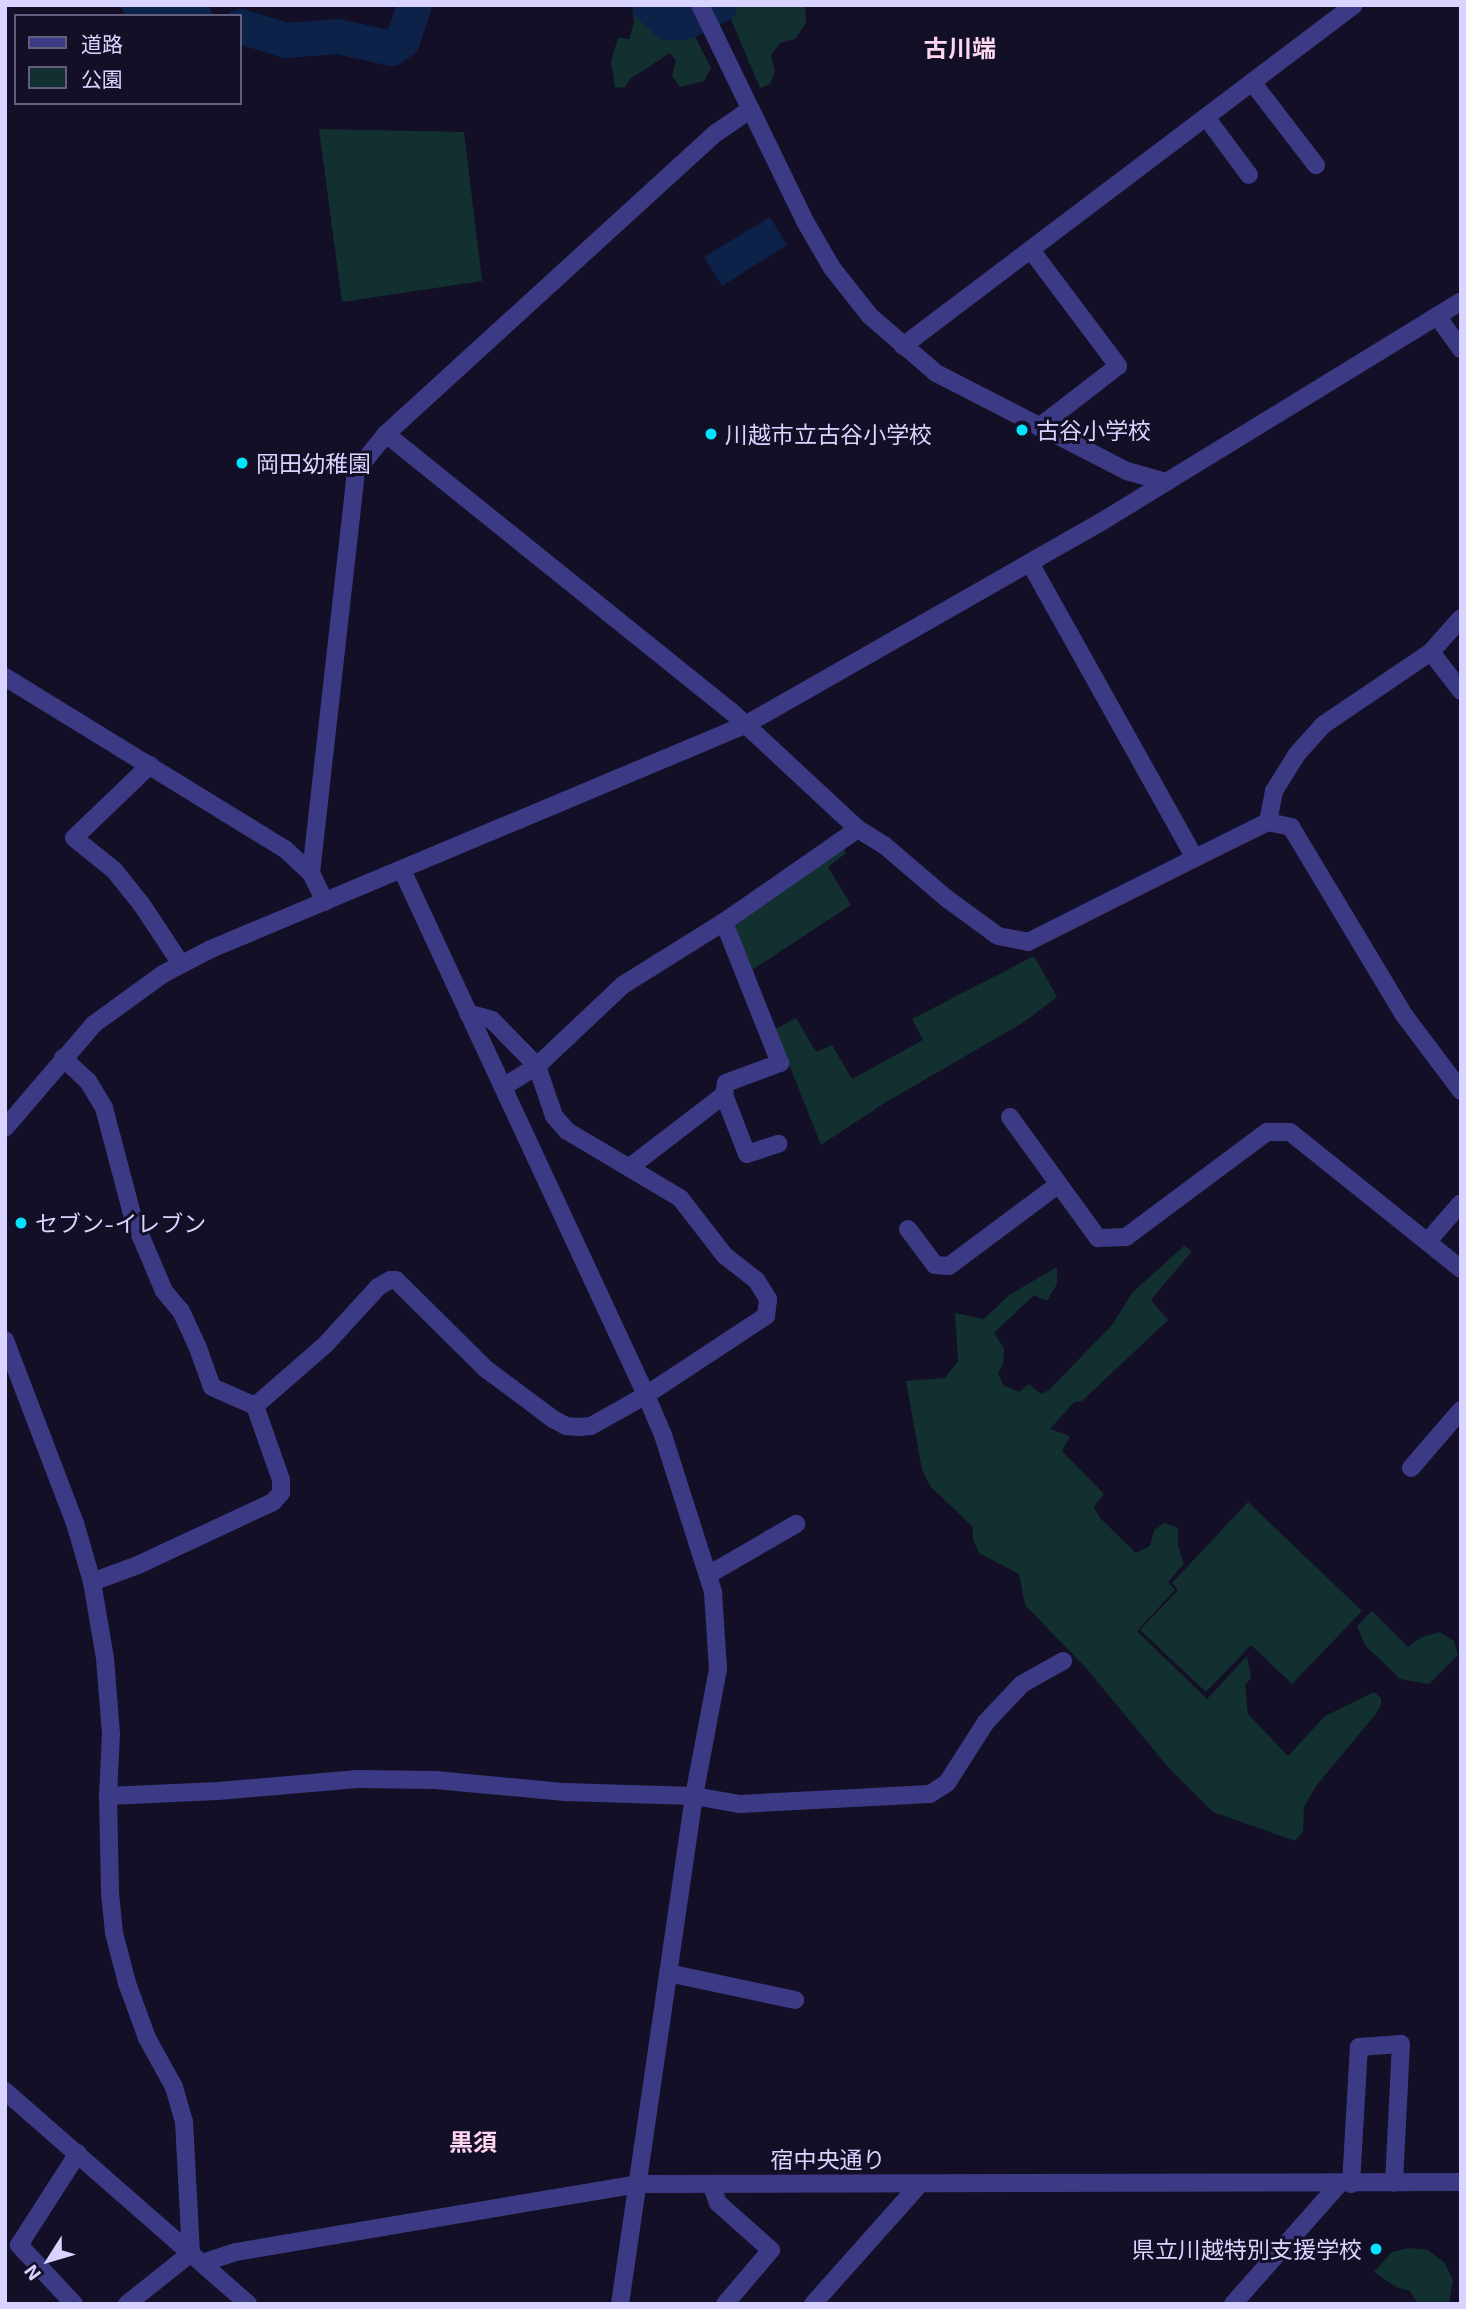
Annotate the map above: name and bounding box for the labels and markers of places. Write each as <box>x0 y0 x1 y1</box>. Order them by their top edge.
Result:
place label: 古谷小学校 <box>1036 416 1151 444</box>
place label: 川越市立古谷小学校 <box>725 420 932 448</box>
marker: 古谷小学校 <box>1014 422 1030 438</box>
marker: 川越市立古谷小学校 <box>703 426 719 442</box>
place label: 岡田幼稚園 <box>256 449 371 477</box>
marker: 岡田幼稚園 <box>234 455 250 471</box>
place label: セブン-イレブン <box>35 1209 206 1237</box>
marker: セブン-イレブン <box>13 1215 29 1231</box>
place label: 県立川越特別支援学校 <box>1132 2235 1362 2263</box>
marker: 県立川越特別支援学校 <box>1368 2241 1384 2257</box>

